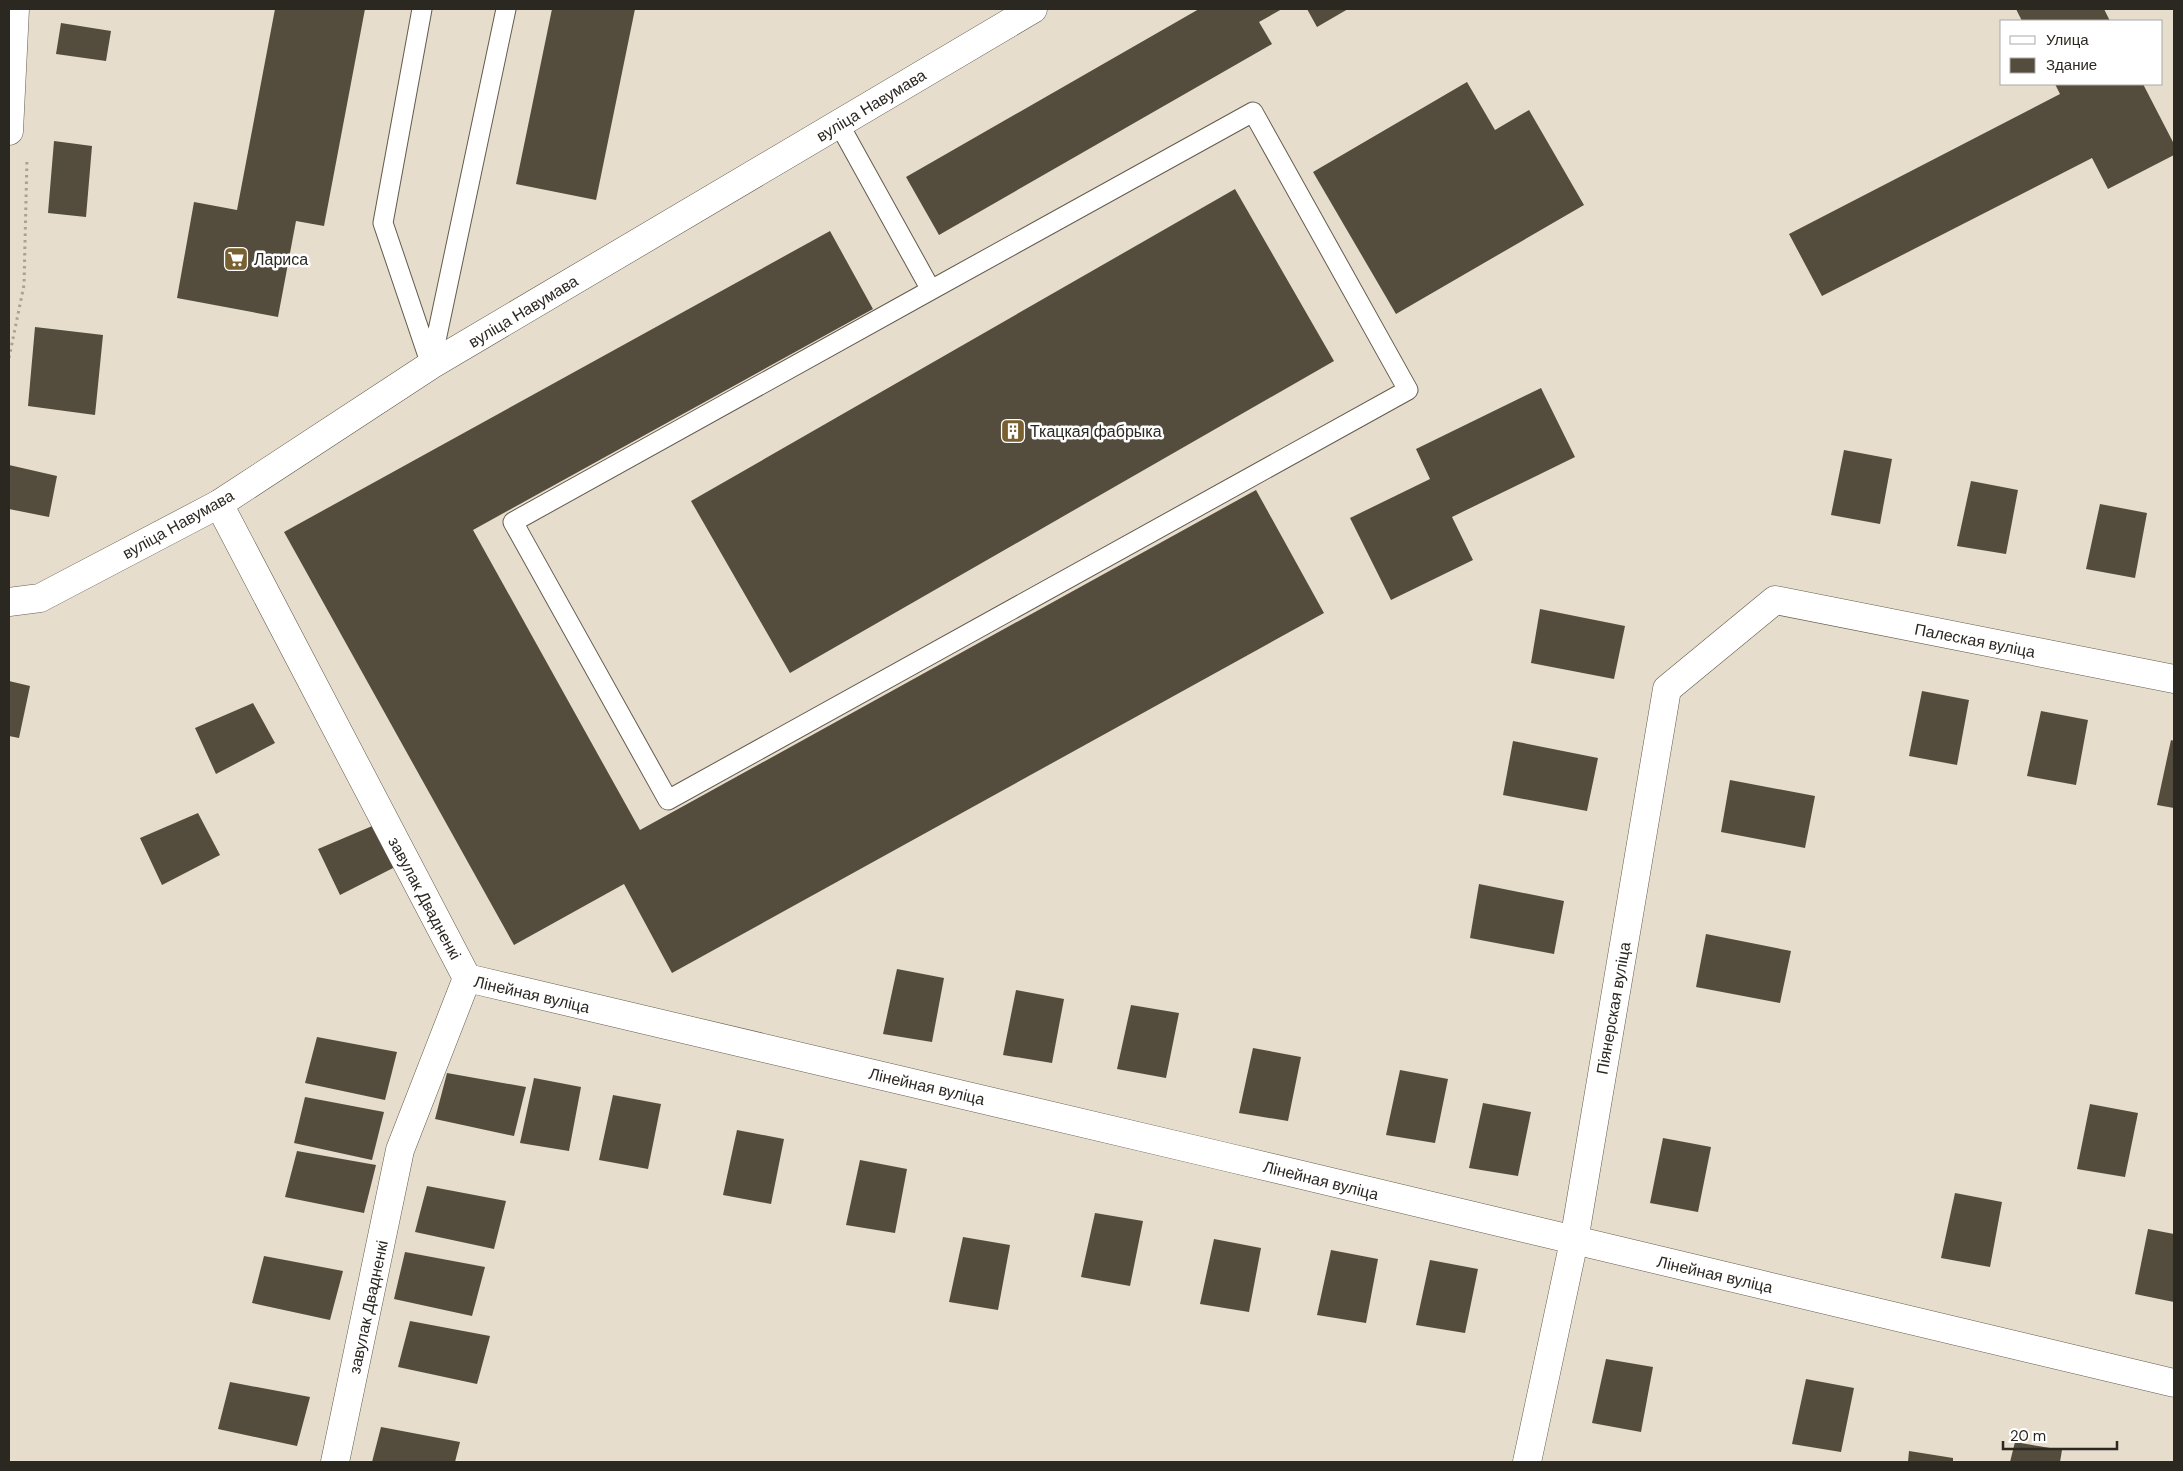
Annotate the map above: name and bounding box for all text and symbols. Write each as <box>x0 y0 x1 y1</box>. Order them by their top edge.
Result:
legend <box>2000 20 2163 85</box>
text: Улица <box>2046 30 2089 50</box>
text: Здание <box>2046 55 2097 75</box>
street label: вуліца Навумава <box>812 64 930 147</box>
supermarket icon: Лариса <box>223 246 249 272</box>
place label: Лариса <box>254 249 308 270</box>
street label: вуліца Навумава <box>464 270 582 353</box>
building icon: Ткацкая фабрыка <box>1000 418 1026 444</box>
place label: Ткацкая фабрыка <box>1030 421 1162 442</box>
street label: вуліца Навумава <box>119 485 238 564</box>
street label: Палеская вуліца <box>1913 618 2037 663</box>
street label: завулак Двадненкі <box>383 833 466 963</box>
street label: Піянерская вуліца <box>1591 940 1636 1076</box>
street label: Лінейная вуліца <box>472 971 592 1018</box>
street label: Лінейная вуліца <box>867 1063 987 1110</box>
street label: Лінейная вуліца <box>1261 1156 1381 1205</box>
street label: завулак Двадненкі <box>344 1238 393 1376</box>
street label: Лінейная вуліца <box>1655 1251 1775 1298</box>
scale bar <box>2003 1418 2117 1450</box>
text: 20 m <box>2010 1426 2046 1446</box>

